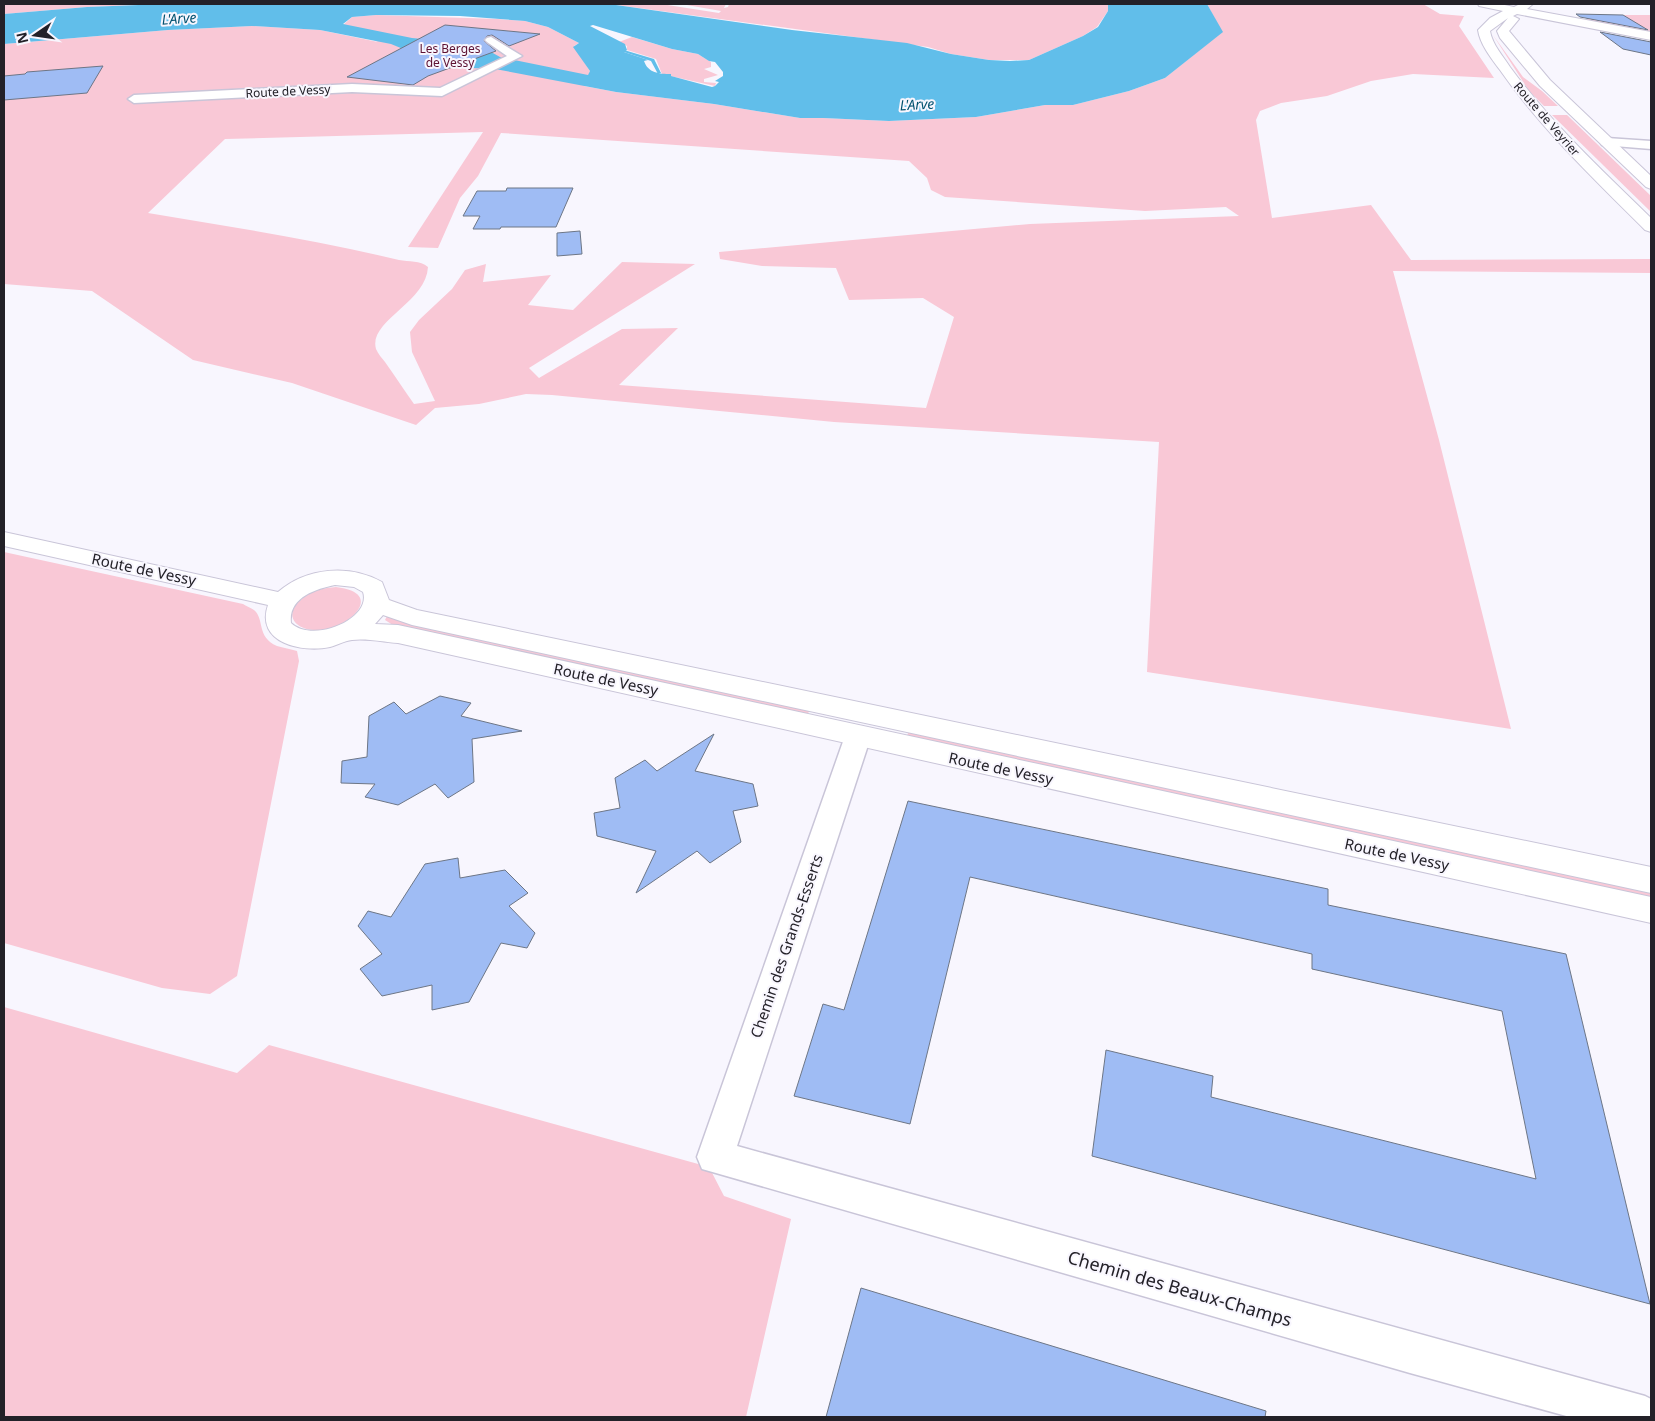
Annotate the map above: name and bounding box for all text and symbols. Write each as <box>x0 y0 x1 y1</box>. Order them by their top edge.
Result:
water label: L'Arve <box>161 7 197 29</box>
north arrow <box>10 10 60 60</box>
text: N <box>11 30 32 46</box>
park label: Les Berges de Vessy <box>419 40 481 71</box>
street label: Route de Veyrier <box>1510 78 1584 160</box>
street label: Route de Vessy <box>245 80 332 102</box>
water label: L'Arve <box>899 94 935 114</box>
street label: Route de Vessy <box>90 548 198 590</box>
street label: Route de Vessy <box>552 658 660 700</box>
street label: Route de Vessy <box>947 747 1055 789</box>
street label: Route de Vessy <box>1343 833 1451 875</box>
street label: Chemin des Grands-Esserts <box>745 852 827 1040</box>
street label: Chemin des Beaux-Champs <box>1065 1244 1295 1332</box>

